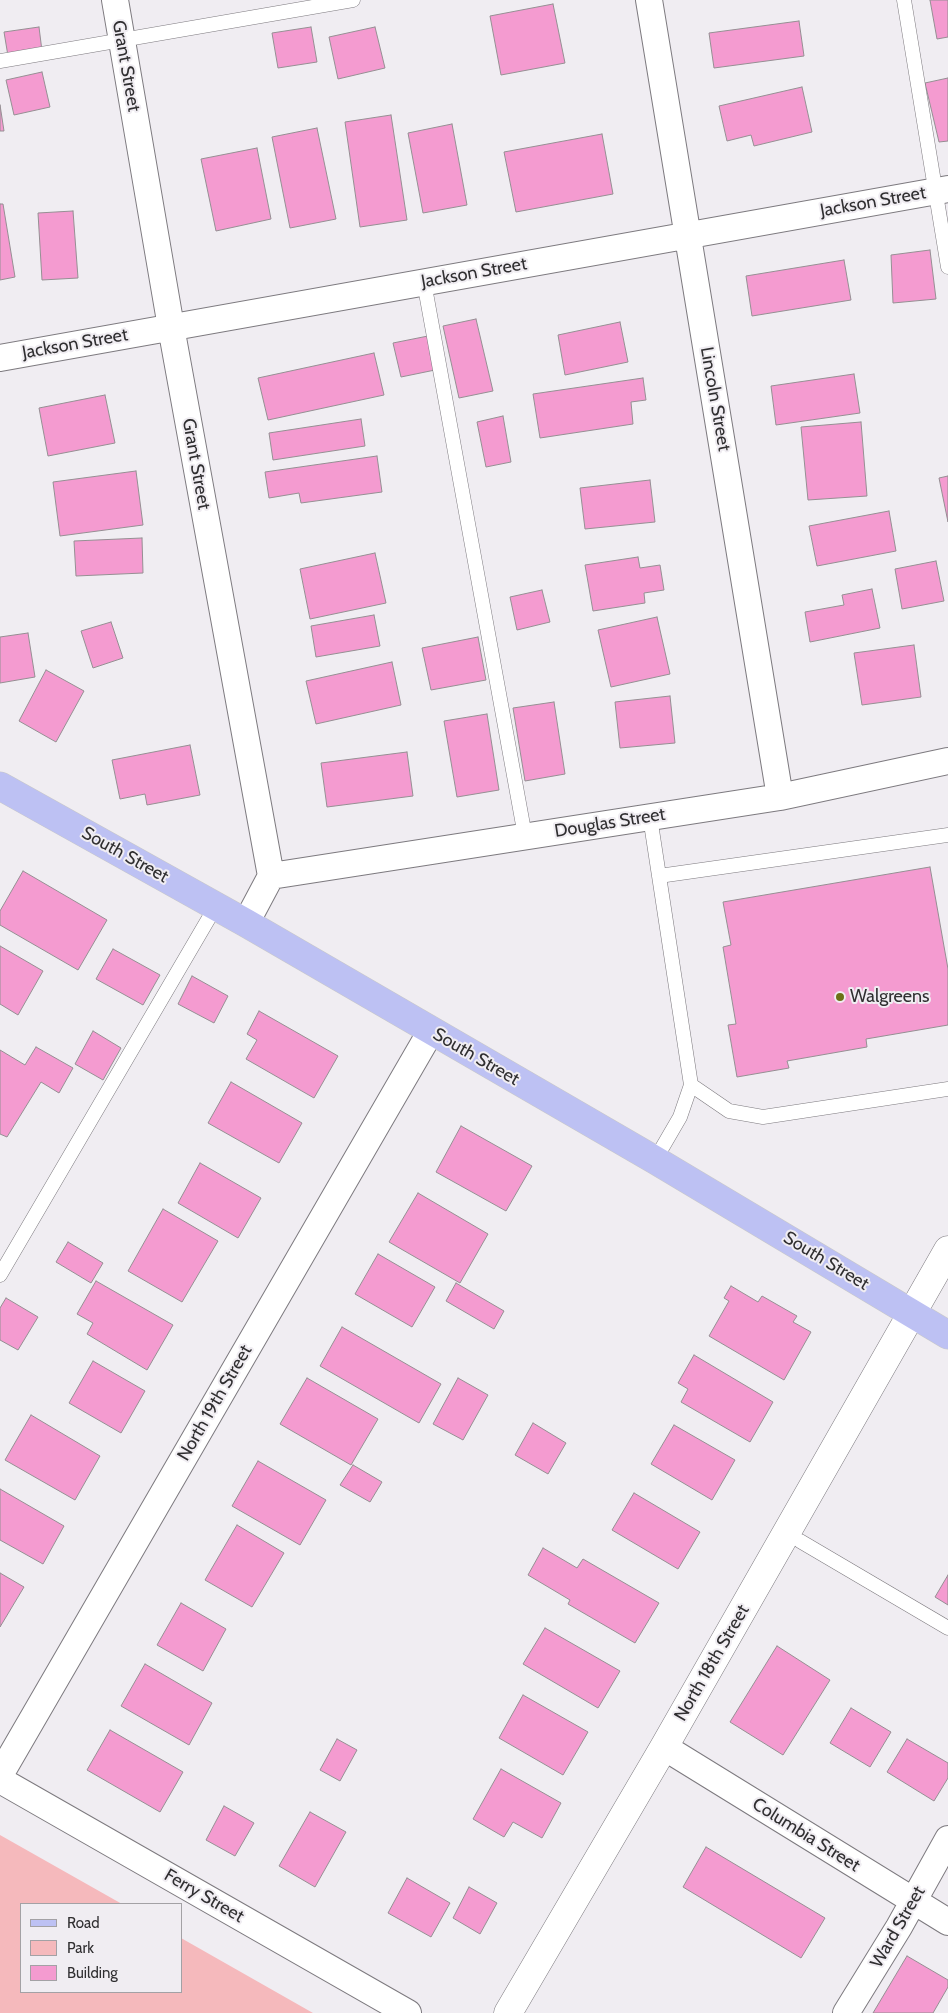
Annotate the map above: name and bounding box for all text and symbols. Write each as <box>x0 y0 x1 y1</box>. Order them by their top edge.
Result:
street label: Grant Street <box>107 19 145 113</box>
street label: Jackson Street <box>818 182 928 222</box>
street label: Jackson Street <box>419 253 529 293</box>
street label: Jackson Street <box>20 324 130 364</box>
street label: Lincoln Street <box>695 345 735 453</box>
street label: Grant Street <box>177 417 215 511</box>
street label: Douglas Street <box>553 804 667 842</box>
street label: South Street <box>78 822 172 888</box>
place label: Walgreens <box>850 986 930 1008</box>
marker: Walgreens <box>834 991 846 1003</box>
street label: South Street <box>429 1024 523 1090</box>
street label: South Street <box>779 1227 873 1295</box>
street label: North 19th Street <box>173 1341 257 1465</box>
street label: North 18th Street <box>670 1601 754 1725</box>
street label: Columbia Street <box>748 1793 864 1877</box>
street label: Ferry Street <box>160 1864 248 1928</box>
street label: Ward Street <box>866 1882 930 1972</box>
legend <box>20 1903 182 1993</box>
text: Road <box>67 1914 100 1932</box>
text: Park <box>67 1939 94 1957</box>
text: Building <box>67 1964 118 1982</box>

